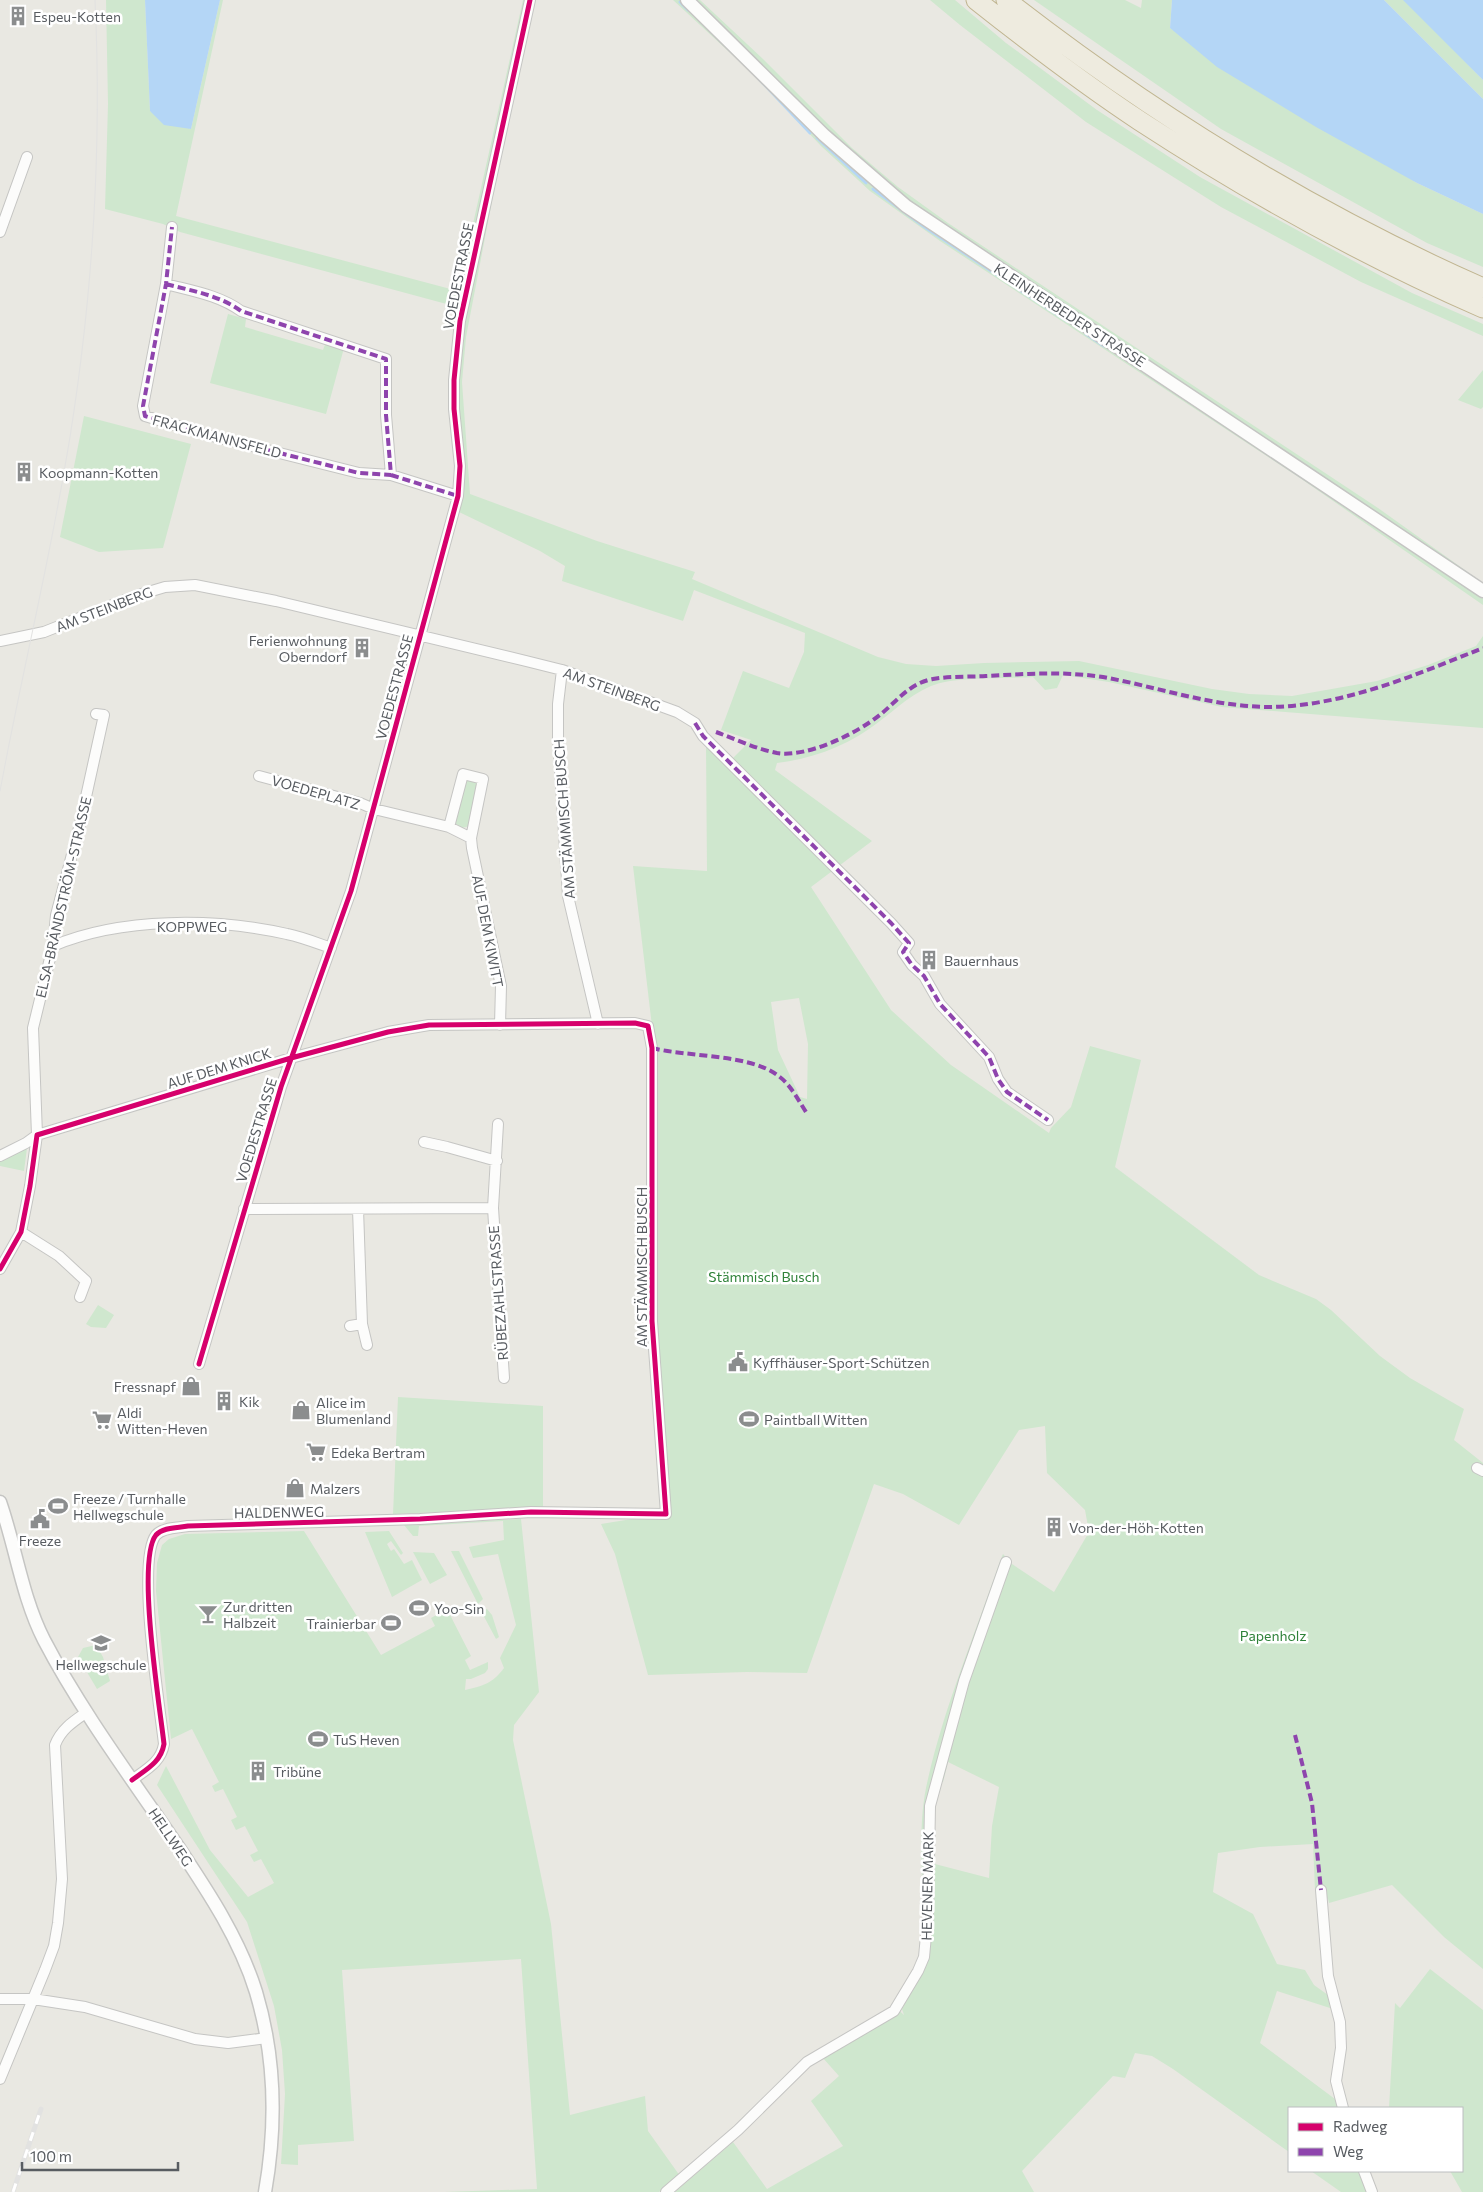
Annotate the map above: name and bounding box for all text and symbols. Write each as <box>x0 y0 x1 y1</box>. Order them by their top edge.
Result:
building icon: Espeu-Kotten <box>7 5 29 27</box>
place label: Espeu-Kotten <box>33 8 121 25</box>
street label: VOEDESTRASSE <box>439 221 477 331</box>
street label: KLEINHERBEDER STRASSE <box>991 260 1149 370</box>
street label: FRACKMANNSFELD <box>151 411 283 461</box>
building icon: Koopmann-Kotten <box>13 461 35 483</box>
place label: Koopmann-Kotten <box>39 464 158 481</box>
street label: AM STEINBERG <box>53 583 155 635</box>
place label: Ferienwohnung Oberndorf <box>249 632 347 665</box>
street label: VOEDESTRASSE <box>372 632 416 742</box>
building icon: Ferienwohnung Oberndorf <box>351 637 373 659</box>
street label: AM STEINBERG <box>561 664 663 714</box>
street label: AM STÄMMISCH BUSCH <box>550 738 578 900</box>
street label: VOEDEPLATZ <box>270 771 362 813</box>
street label: ELSA-BRÄNDSTRÖM-STRASSE <box>32 795 94 999</box>
street label: AUF DEM KIWITT <box>469 873 507 989</box>
street label: KOPPWEG <box>157 918 227 935</box>
building icon: Bauernhaus <box>918 949 940 971</box>
place label: Bauernhaus <box>944 952 1019 969</box>
street label: AUF DEM KNICK <box>165 1044 273 1092</box>
street label: VOEDESTRASSE <box>232 1076 280 1184</box>
street label: AM STÄMMISCH BUSCH <box>633 1187 650 1347</box>
street label: RÜBEZAHLSTRASSE <box>485 1225 511 1361</box>
park label: Stämmisch Busch <box>708 1268 820 1285</box>
public building icon: Kyffhäuser-Sport-Schützen <box>727 1351 749 1373</box>
place label: Kyffhäuser-Sport-Schützen <box>753 1354 929 1371</box>
shop icon: Fressnapf <box>180 1375 202 1397</box>
place label: Fressnapf <box>114 1378 176 1395</box>
building icon: Kik <box>213 1390 235 1412</box>
place label: Kik <box>239 1393 260 1410</box>
place label: Alice im Blumenland <box>316 1394 391 1427</box>
shop icon: Alice im Blumenland <box>290 1399 312 1421</box>
place label: Aldi Witten-Heven <box>117 1404 208 1437</box>
sports icon: Paintball Witten <box>738 1408 760 1430</box>
supermarket icon: Aldi Witten-Heven <box>91 1409 113 1431</box>
place label: Paintball Witten <box>764 1411 868 1428</box>
supermarket icon: Edeka Bertram <box>305 1441 327 1463</box>
place label: Edeka Bertram <box>331 1444 425 1461</box>
shop icon: Malzers <box>284 1477 306 1499</box>
place label: Malzers <box>310 1480 360 1497</box>
place label: Freeze / Turnhalle Hellwegschule <box>73 1490 186 1523</box>
sports icon: Freeze / Turnhalle Hellwegschule <box>47 1495 69 1517</box>
street label: HALDENWEG <box>234 1503 324 1521</box>
public building icon: Freeze <box>29 1508 51 1530</box>
building icon: Von-der-Höh-Kotten <box>1043 1516 1065 1538</box>
place label: Von-der-Höh-Kotten <box>1069 1519 1204 1536</box>
place label: Freeze <box>19 1532 61 1549</box>
sports icon: Yoo-Sin <box>408 1597 430 1619</box>
place label: Zur dritten Halbzeit <box>223 1598 293 1631</box>
place label: Yoo-Sin <box>434 1600 484 1617</box>
bar icon: Zur dritten Halbzeit <box>197 1603 219 1625</box>
sports icon: Trainierbar <box>380 1612 402 1634</box>
place label: Trainierbar <box>306 1615 376 1632</box>
park label: Papenholz <box>1240 1627 1306 1644</box>
school or university icon: Hellwegschule <box>90 1632 112 1654</box>
place label: Hellwegschule <box>56 1656 147 1673</box>
sports icon: TuS Heven <box>307 1728 329 1750</box>
place label: TuS Heven <box>333 1731 400 1748</box>
building icon: Tribüne <box>247 1760 269 1782</box>
place label: Tribüne <box>273 1763 322 1780</box>
street label: HELLWEG <box>145 1805 197 1869</box>
street label: HEVENER MARK <box>918 1831 936 1941</box>
legend <box>1288 2107 1463 2172</box>
text: Radweg <box>1333 2117 1387 2135</box>
scale bar <box>22 2140 179 2172</box>
text: Weg <box>1333 2142 1363 2160</box>
text: 100 m <box>30 2147 72 2165</box>

